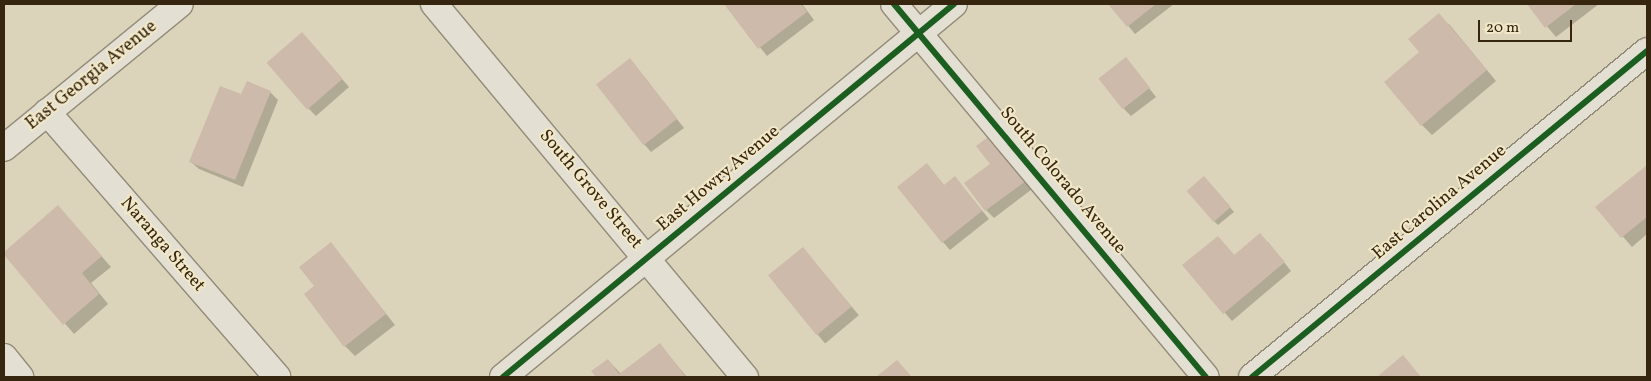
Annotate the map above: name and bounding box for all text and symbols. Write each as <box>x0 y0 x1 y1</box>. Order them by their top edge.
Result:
scale bar <box>1481 10 1575 42</box>
street label: East Georgia Avenue <box>22 17 162 135</box>
text: 20 m <box>1486 18 1519 39</box>
street label: South Colorado Avenue <box>994 103 1130 259</box>
street label: East Howry Avenue <box>653 121 785 237</box>
street label: South Grove Street <box>534 126 646 254</box>
street label: East Carolina Avenue <box>1369 141 1511 265</box>
street label: Naranga Street <box>115 193 209 297</box>

